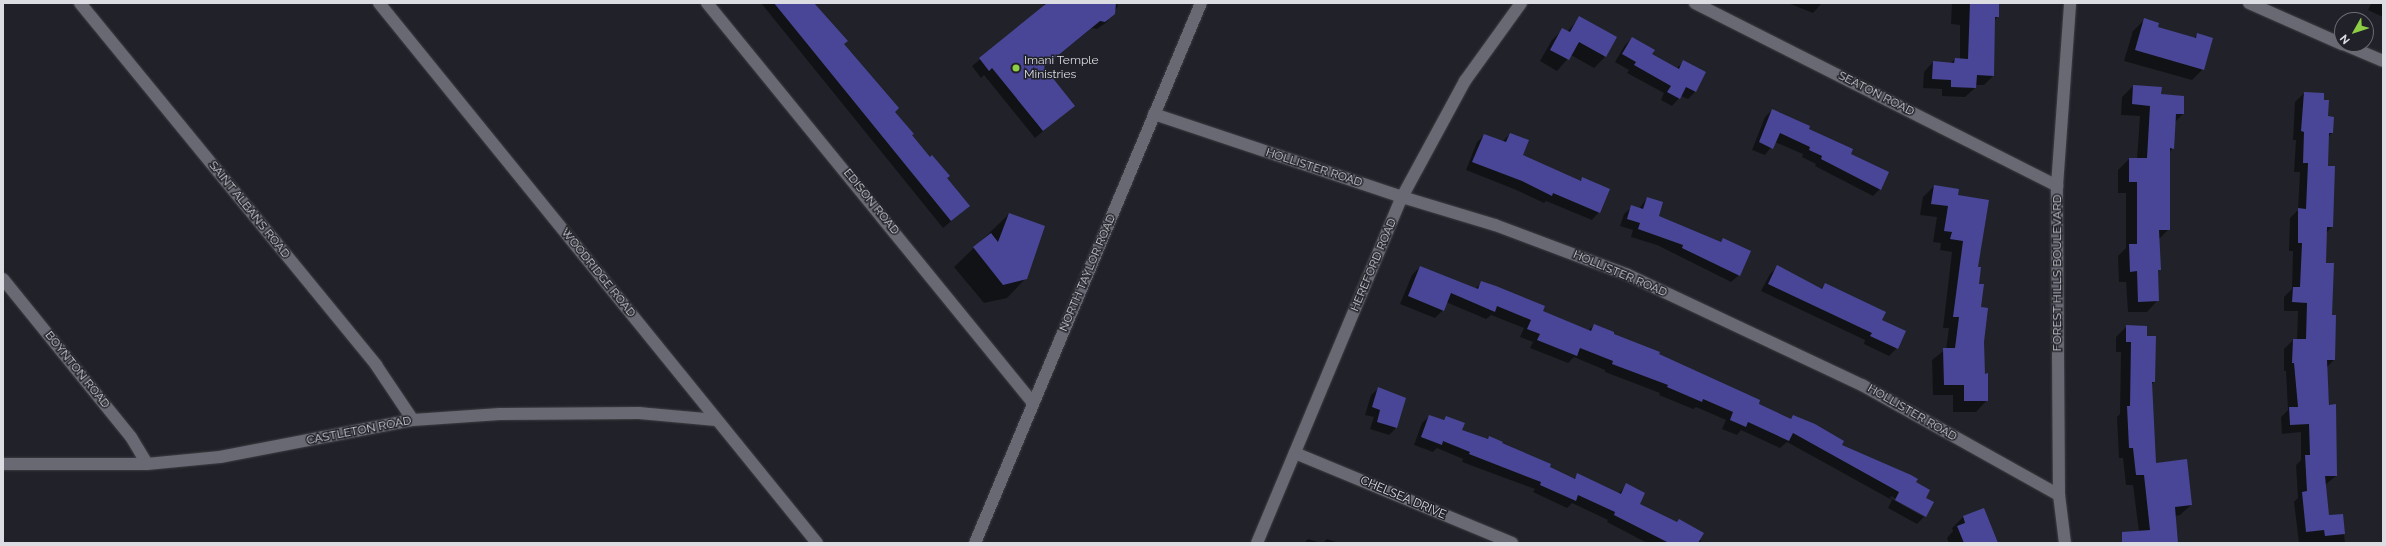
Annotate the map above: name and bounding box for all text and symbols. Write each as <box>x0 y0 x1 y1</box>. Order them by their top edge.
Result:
north arrow <box>2334 12 2374 52</box>
text: N <box>2337 32 2353 47</box>
place label: Imani Temple Ministries <box>1024 54 1099 82</box>
marker: Imani Temple Ministries <box>1011 63 1021 73</box>
street label: SEATON ROAD <box>1836 69 1916 119</box>
street label: HOLLISTER ROAD <box>1264 146 1364 190</box>
street label: SAINT ALBANS ROAD <box>205 158 293 262</box>
street label: EDISON ROAD <box>840 166 902 238</box>
street label: FOREST HILLS BOULEVARD <box>2051 194 2065 352</box>
street label: NORTH TAYLOR ROAD <box>1057 212 1119 334</box>
street label: HEREFORD ROAD <box>1348 216 1400 314</box>
street label: WOODRIDGE ROAD <box>558 226 638 320</box>
street label: HOLLISTER ROAD <box>1571 248 1669 300</box>
street label: BOYNTON ROAD <box>41 329 113 411</box>
street label: HOLLISTER ROAD <box>1865 382 1959 444</box>
street label: CASTLETON ROAD <box>305 414 413 448</box>
street label: CHELSEA DRIVE <box>1358 473 1448 523</box>

